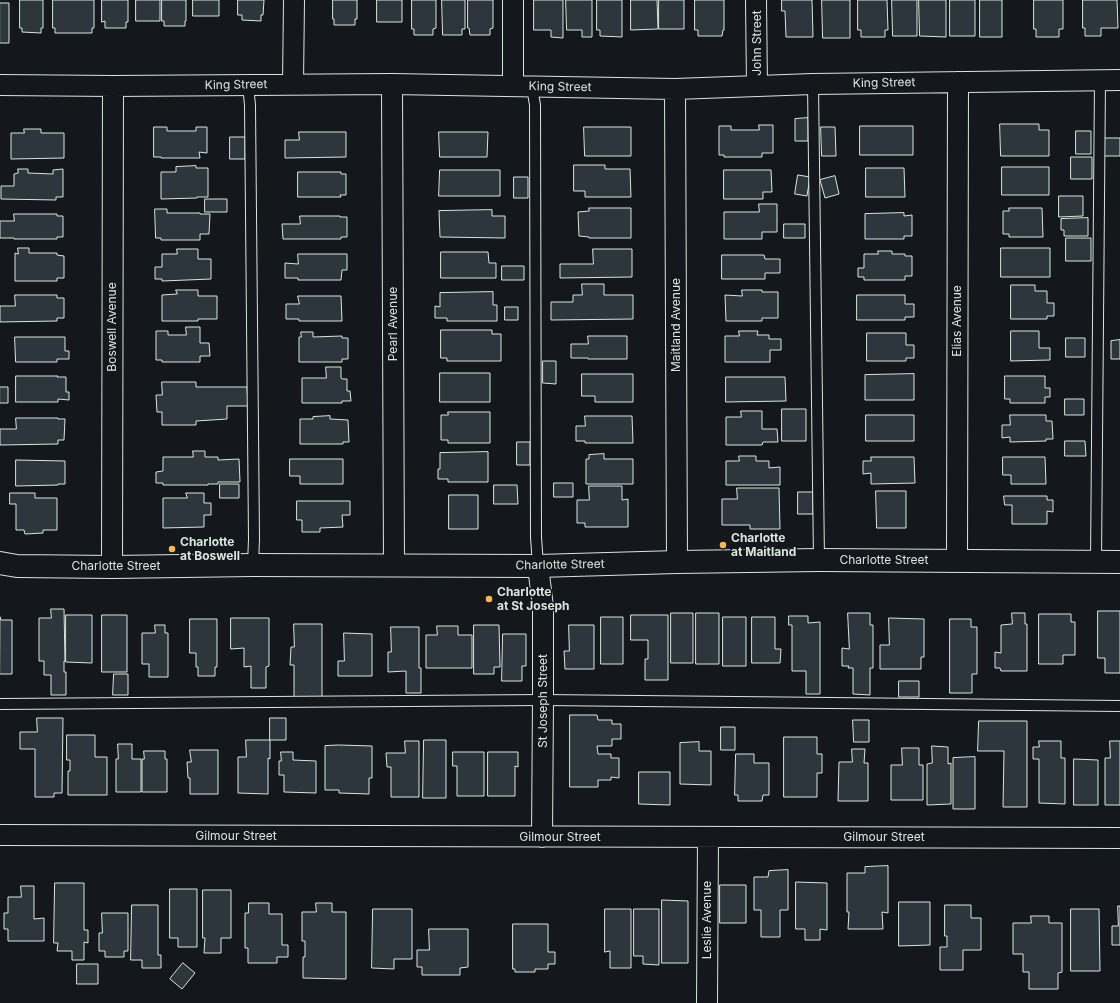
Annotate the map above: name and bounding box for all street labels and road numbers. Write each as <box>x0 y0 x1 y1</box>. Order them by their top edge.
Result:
street label: John Street <box>750 10 764 76</box>
street label: King Street <box>852 75 916 91</box>
street label: King Street <box>204 77 268 93</box>
street label: King Street <box>528 79 592 95</box>
street label: Maitland Avenue <box>669 278 683 372</box>
street label: Boswell Avenue <box>105 282 119 372</box>
street label: Elias Avenue <box>950 285 964 357</box>
street label: Pearl Avenue <box>386 287 400 361</box>
street label: Charlotte Street <box>839 553 929 567</box>
street label: Charlotte Street <box>515 557 605 573</box>
street label: Charlotte Street <box>71 559 161 573</box>
street label: St Joseph Street <box>536 654 550 748</box>
street label: Gilmour Street <box>195 829 277 843</box>
street label: Gilmour Street <box>519 830 601 844</box>
street label: Gilmour Street <box>843 830 925 844</box>
street label: Leslie Avenue <box>700 881 714 959</box>

